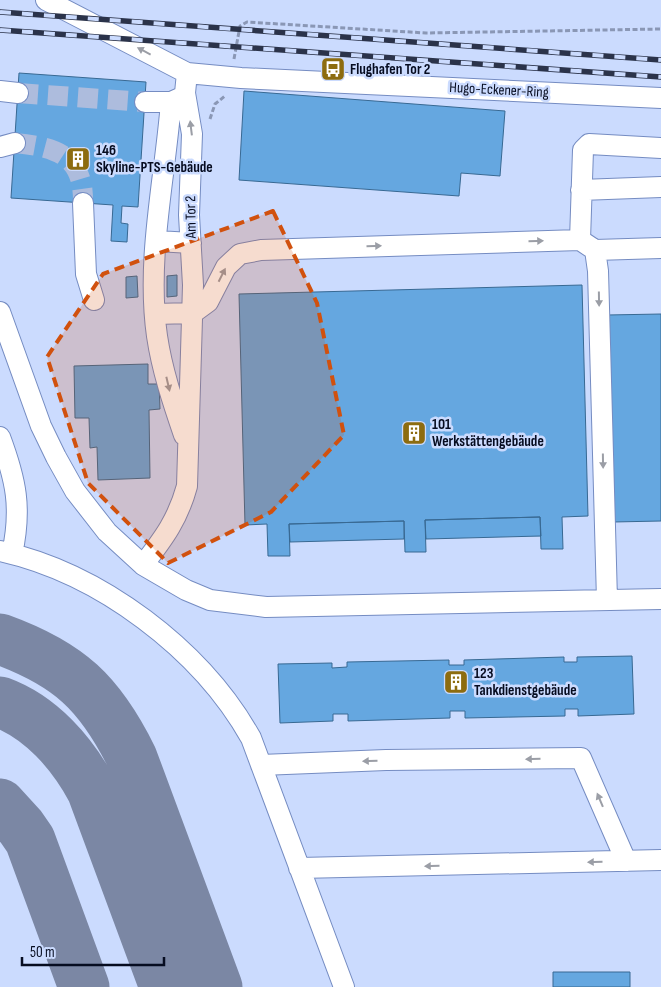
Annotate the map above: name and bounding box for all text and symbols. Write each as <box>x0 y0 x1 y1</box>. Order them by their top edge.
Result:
one-way arrow <box>136 47 151 55</box>
bus stop icon: Flughafen Tor 2 <box>320 56 346 82</box>
place label: Flughafen Tor 2 <box>350 60 430 79</box>
street label: Hugo-Eckener-Ring <box>449 78 549 102</box>
one-way arrow <box>187 120 195 136</box>
place label: 146 Skyline-PTS-Gebäude <box>96 141 213 177</box>
building icon: 146 Skyline-PTS-Gebäude <box>65 146 91 172</box>
street label: Am Tor 2 <box>181 195 201 240</box>
one-way arrow <box>528 237 544 245</box>
one-way arrow <box>366 242 382 250</box>
one-way arrow <box>218 268 226 283</box>
one-way arrow <box>595 291 603 307</box>
one-way arrow <box>164 377 172 392</box>
place label: 101 Werkstättengebäude <box>432 415 544 451</box>
building icon: 101 Werkstättengebäude <box>401 420 427 446</box>
one-way arrow <box>599 453 607 469</box>
place label: 123 Tankdienstgebäude <box>474 664 577 700</box>
building icon: 123 Tankdienstgebäude <box>443 669 469 695</box>
one-way arrow <box>524 755 540 763</box>
one-way arrow <box>362 757 378 765</box>
one-way arrow <box>595 793 603 807</box>
one-way arrow <box>587 858 603 866</box>
one-way arrow <box>424 862 440 870</box>
scale bar <box>22 934 165 966</box>
text: 50 m <box>30 943 55 962</box>

